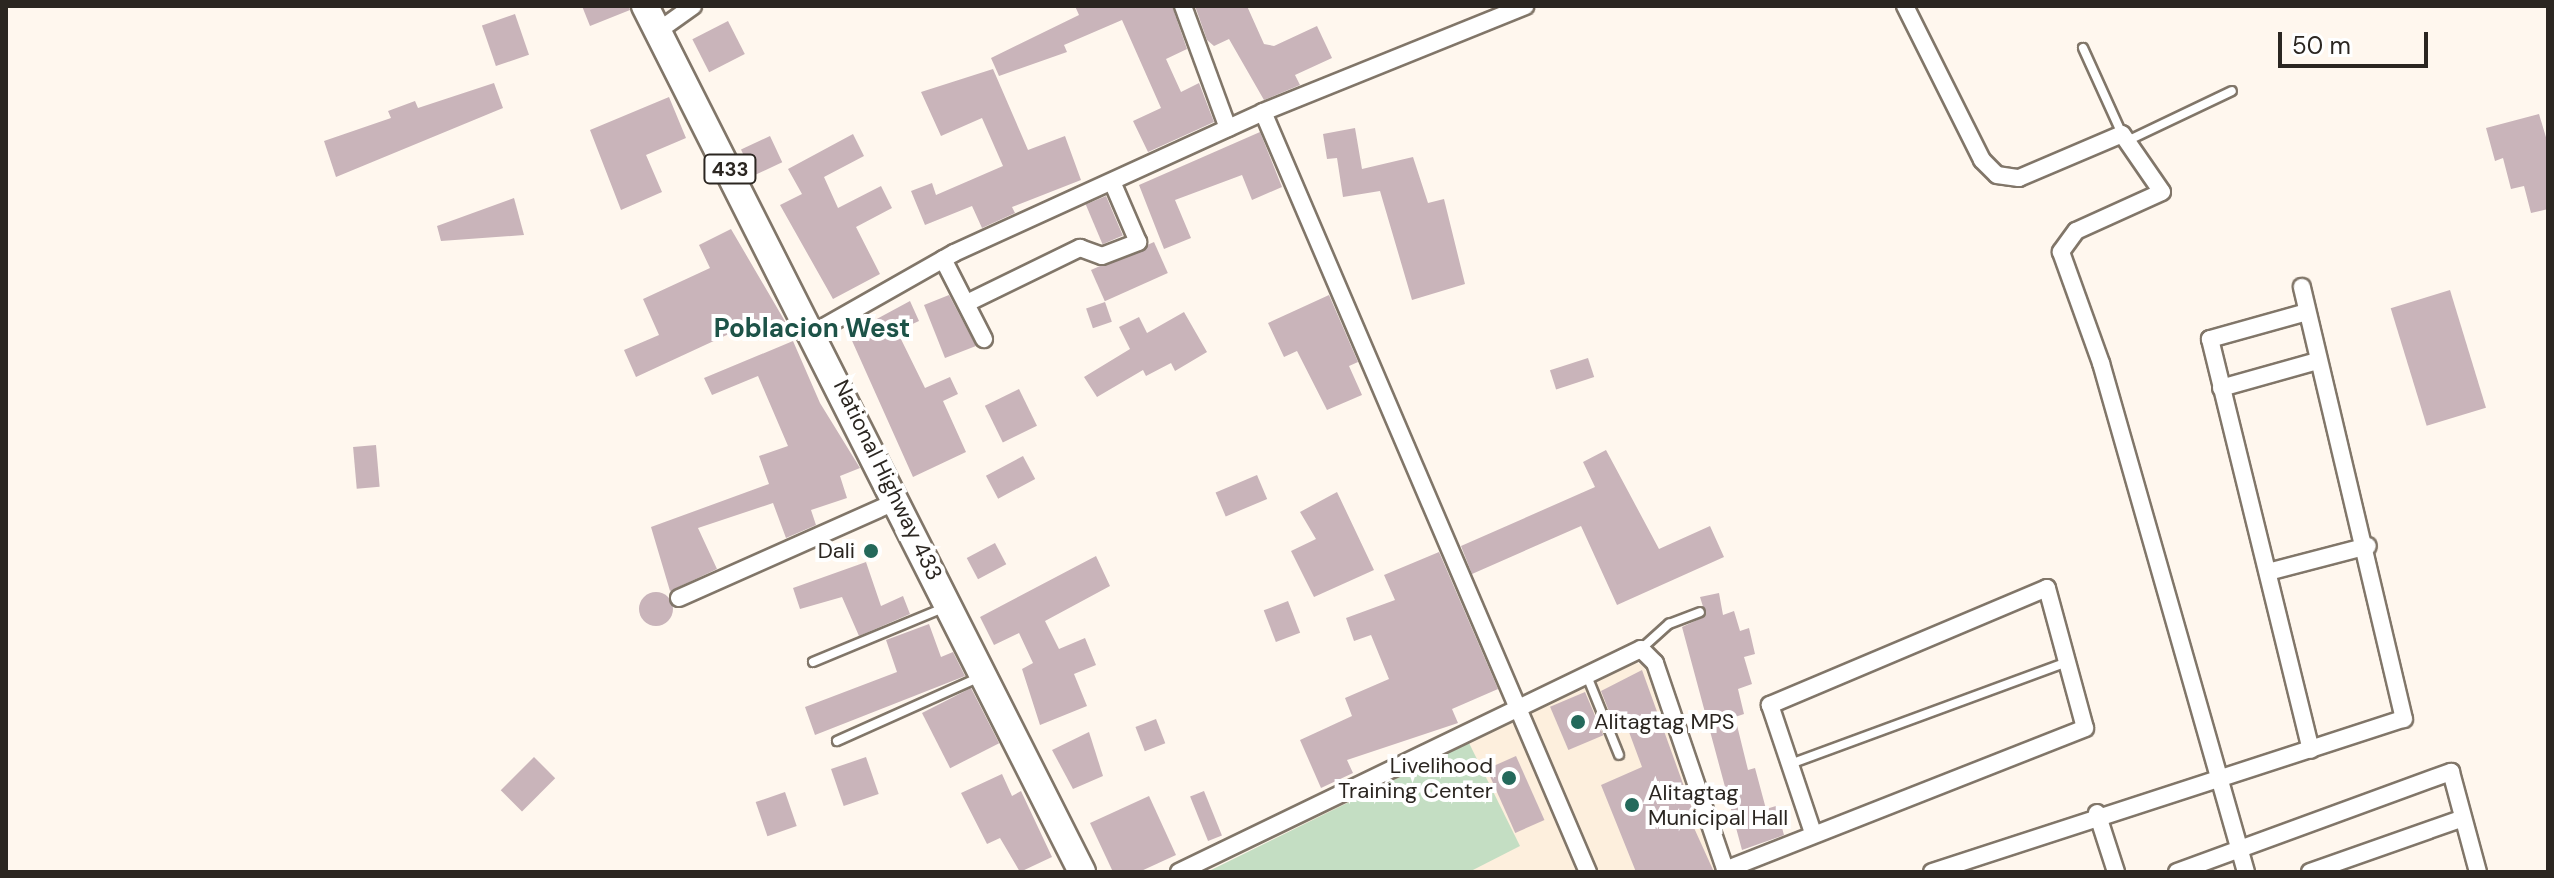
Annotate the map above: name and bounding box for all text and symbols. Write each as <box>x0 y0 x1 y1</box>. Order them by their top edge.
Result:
scale bar <box>2282 16 2432 66</box>
text: 50 m <box>2292 30 2351 61</box>
road number: 433 <box>702 153 758 185</box>
district label: Poblacion West <box>714 313 910 345</box>
street label: National Highway 433 <box>828 375 948 585</box>
place label: Dali <box>818 538 855 564</box>
marker: Dali <box>862 542 880 560</box>
place label: Alitagtag MPS <box>1594 709 1734 735</box>
marker: Alitagtag MPS <box>1569 713 1587 731</box>
place label: Livelihood Training Center <box>1338 752 1493 804</box>
marker: Livelihood Training Center <box>1500 769 1518 787</box>
place label: Alitagtag Municipal Hall <box>1648 779 1788 830</box>
marker: Alitagtag Municipal Hall <box>1623 796 1641 814</box>

